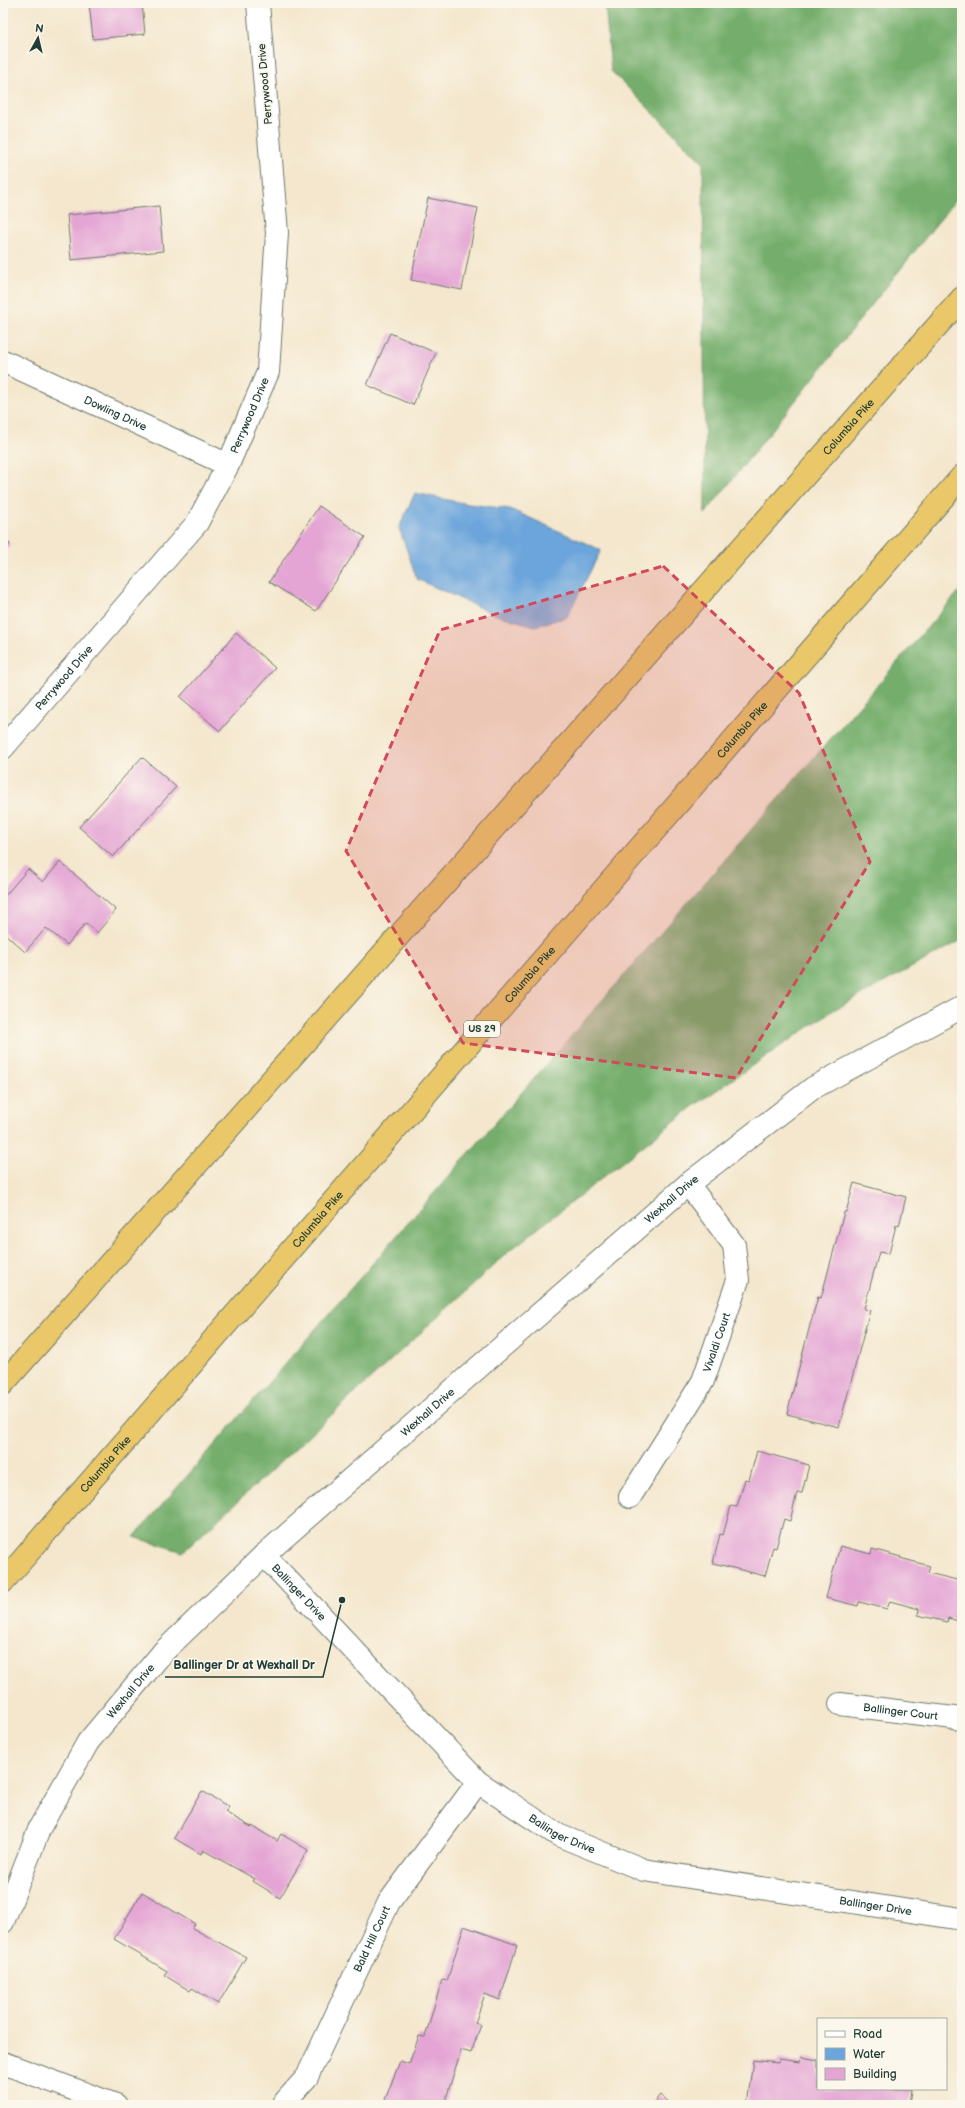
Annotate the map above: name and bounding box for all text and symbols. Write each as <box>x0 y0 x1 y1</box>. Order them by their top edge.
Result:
north arrow <box>18 18 58 58</box>
text: N <box>34 22 44 36</box>
street label: Perrywood Drive <box>255 42 275 125</box>
street label: Perrywood Drive <box>227 375 272 455</box>
street label: Dowling Drive <box>82 393 150 433</box>
street label: Columbia Pike <box>820 395 877 458</box>
street label: Perrywood Drive <box>32 642 96 713</box>
street label: Columbia Pike <box>714 698 770 761</box>
street label: Columbia Pike <box>502 943 558 1006</box>
road number: US 29 <box>464 1021 500 1037</box>
street label: Wexhall Drive <box>642 1172 701 1226</box>
street label: Columbia Pike <box>289 1188 346 1250</box>
street label: Vivaldi Court <box>700 1310 733 1374</box>
street label: Wexhall Drive <box>398 1385 457 1439</box>
street label: Columbia Pike <box>77 1433 134 1495</box>
street label: Ballinger Drive <box>269 1561 329 1624</box>
callout: Ballinger Dr at Wexhall Dr <box>165 1653 323 1677</box>
text: Ballinger Dr at Wexhall Dr <box>173 1658 315 1673</box>
street label: Wexhall Drive <box>104 1661 157 1721</box>
street label: Ballinger Court <box>863 1700 939 1723</box>
street label: Ballinger Drive <box>526 1811 598 1856</box>
street label: Ballinger Drive <box>838 1894 913 1918</box>
street label: Bald Hill Court <box>351 1903 393 1974</box>
legend <box>817 2018 947 2090</box>
text: Road <box>853 2027 882 2042</box>
text: Water <box>853 2047 885 2062</box>
text: Building <box>853 2067 897 2082</box>

